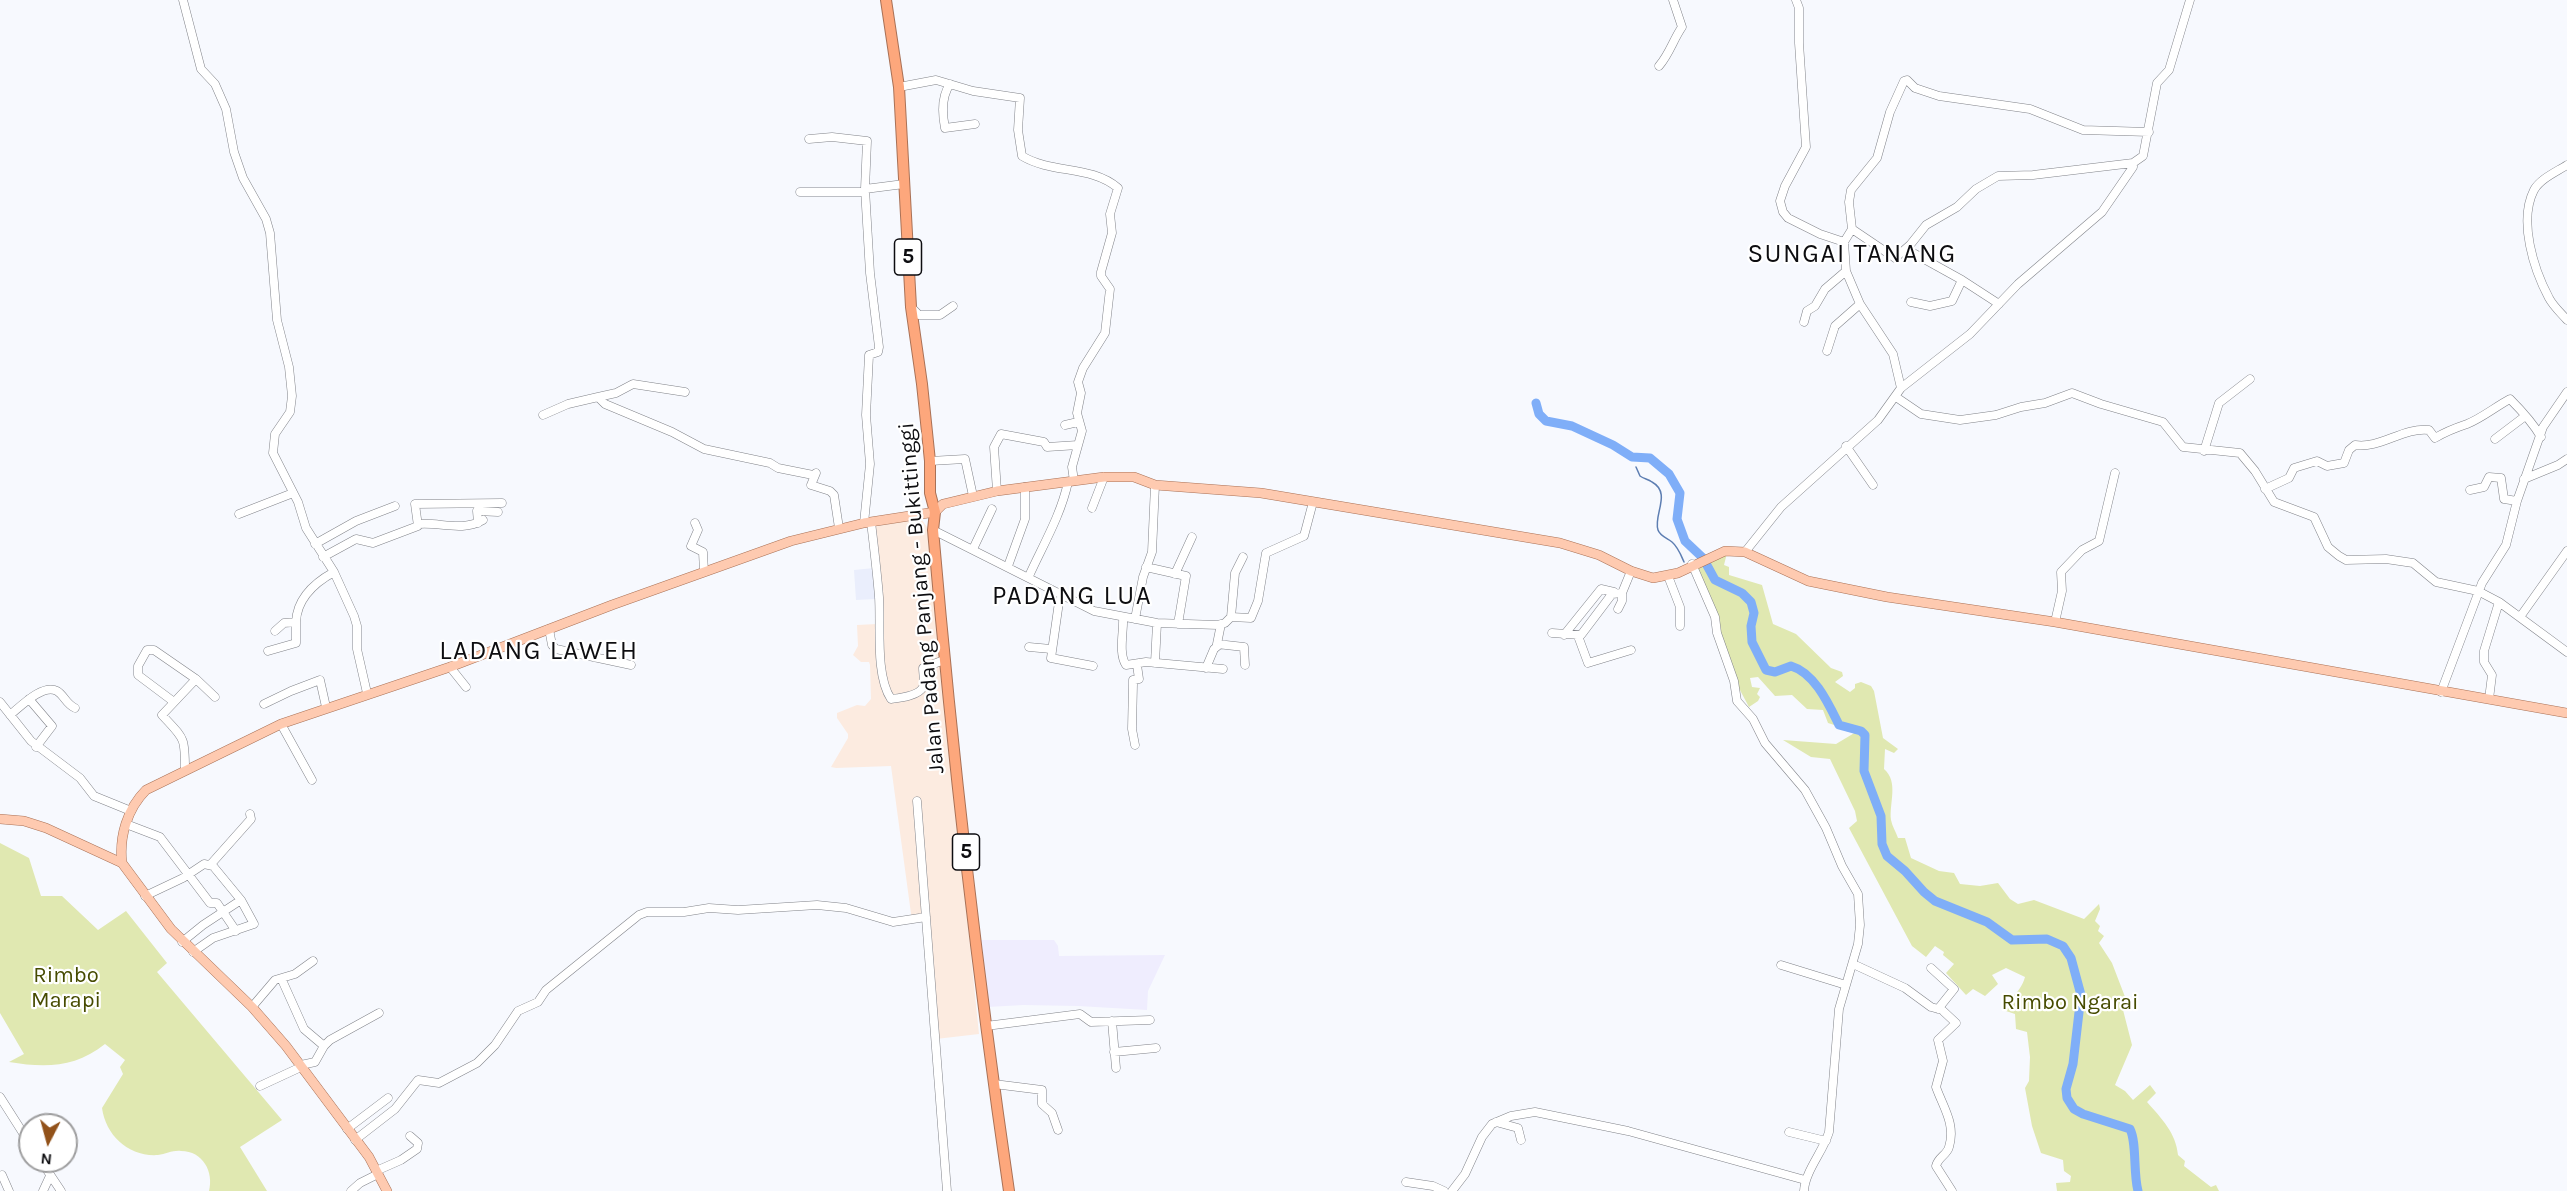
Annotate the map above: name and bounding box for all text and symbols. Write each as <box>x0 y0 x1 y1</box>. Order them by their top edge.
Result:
road number: 5 <box>894 239 922 275</box>
district label: SUNGAI TANANG <box>1747 239 1957 271</box>
street label: Jalan Padang Panjang - Bukittinggi <box>894 421 950 775</box>
district label: PADANG LUA <box>992 581 1152 613</box>
district label: LADANG LAWEH <box>439 636 639 668</box>
road number: 5 <box>952 834 980 870</box>
park label: Rimbo Marapi <box>31 963 101 1014</box>
park label: Rimbo Ngarai <box>2001 990 2139 1016</box>
north arrow <box>18 1113 78 1173</box>
text: N <box>40 1149 53 1169</box>

